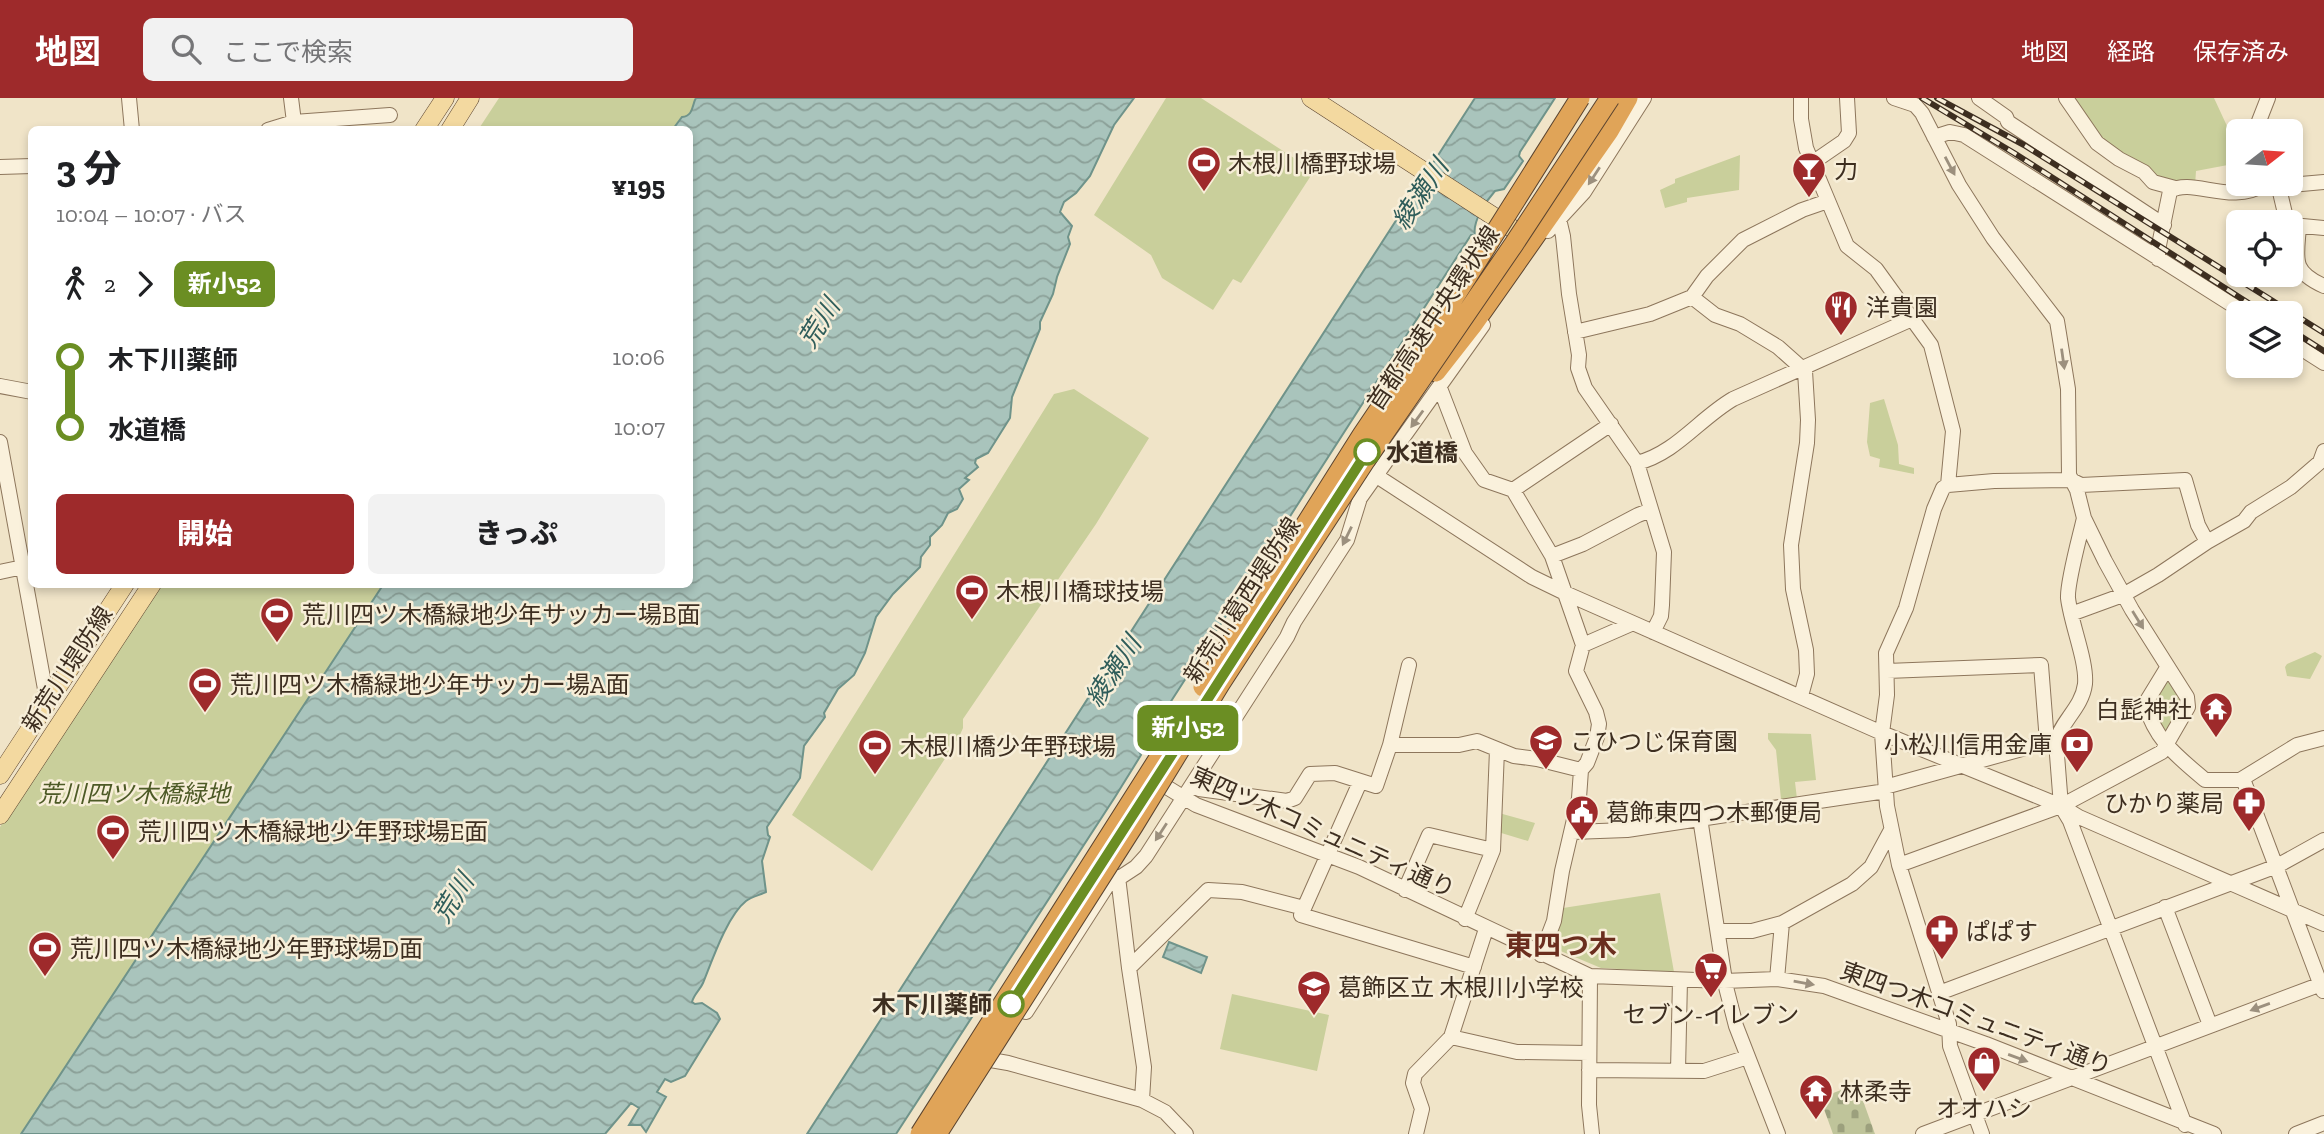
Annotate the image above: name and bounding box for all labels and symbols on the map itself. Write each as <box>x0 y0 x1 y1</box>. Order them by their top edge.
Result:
north arrow <box>2226 119 2303 196</box>
sports icon: 木根川橋野球場 <box>1185 144 1223 193</box>
place label: 木根川橋野球場 <box>1228 149 1396 178</box>
water label: 綾瀬川 <box>1385 150 1457 235</box>
bar icon: 力 <box>1790 150 1828 199</box>
place label: 力 <box>1834 155 1858 184</box>
one-way arrow <box>1943 157 1955 177</box>
one-way arrow <box>1587 167 1601 185</box>
street label: 首都高速中央環状線 <box>1361 220 1505 416</box>
restaurant icon: 洋貴園 <box>1822 288 1860 337</box>
water label: 荒川 <box>792 290 848 354</box>
place label: 洋貴園 <box>1866 293 1938 322</box>
one-way arrow <box>2058 349 2069 371</box>
one-way arrow <box>1410 410 1424 428</box>
place label: 水道橋 <box>1386 438 1458 467</box>
marker: 水道橋 <box>1354 439 1380 465</box>
street label: 新荒川葛西堤防線 <box>1178 512 1306 688</box>
one-way arrow <box>1342 526 1353 546</box>
sports icon: 木根川橋球技場 <box>953 572 991 621</box>
place label: 木根川橋球技場 <box>996 577 1164 606</box>
sports icon: 荒川四ツ木橋緑地少年サッカー場B面 <box>258 595 296 644</box>
place label: 荒川四ツ木橋緑地少年サッカー場B面 <box>302 600 701 629</box>
street label: 新荒川堤防線 <box>16 601 118 737</box>
one-way arrow <box>2131 610 2144 629</box>
water label: 綾瀬川 <box>1078 627 1149 712</box>
sports icon: 荒川四ツ木橋緑地少年サッカー場A面 <box>186 665 224 714</box>
place label: 荒川四ツ木橋緑地少年サッカー場A面 <box>230 670 630 699</box>
temple icon: 白髭神社 <box>2197 690 2235 739</box>
place label: 白髭神社 <box>2096 695 2192 724</box>
line badge: 新小52 <box>1139 705 1237 751</box>
school or university icon: こひつじ保育園 <box>1527 722 1565 771</box>
bank icon: 小松川信用金庫 <box>2058 725 2096 774</box>
sports icon: 木根川橋少年野球場 <box>856 727 894 776</box>
place label: こひつじ保育園 <box>1570 727 1738 756</box>
place label: 小松川信用金庫 <box>1884 730 2052 759</box>
place label: 木根川橋少年野球場 <box>900 732 1116 761</box>
street label: 東四ツ木コミュニティ通り <box>1186 760 1460 904</box>
park label: 荒川四ツ木橋緑地 <box>38 779 233 808</box>
pharmacy icon: ひかり薬局 <box>2230 784 2268 833</box>
place label: ひかり薬局 <box>2104 789 2224 818</box>
public building icon: 葛飾東四つ木郵便局 <box>1563 793 1601 842</box>
place label: 葛飾東四つ木郵便局 <box>1606 798 1822 827</box>
sports icon: 荒川四ツ木橋緑地少年野球場E面 <box>94 812 132 861</box>
place label: 荒川四ツ木橋緑地少年野球場E面 <box>138 817 488 846</box>
one-way arrow <box>1155 823 1168 842</box>
water label: 荒川 <box>426 865 482 929</box>
pharmacy icon: ぱぱす <box>1923 912 1961 961</box>
place label: ぱぱす <box>1966 917 2038 946</box>
sports icon: 荒川四ツ木橋緑地少年野球場D面 <box>26 929 64 978</box>
district label: 東四つ木 <box>1505 929 1617 962</box>
place label: 荒川四ツ木橋緑地少年野球場D面 <box>70 934 423 963</box>
supermarket icon: セブン-イレブン <box>1692 950 1730 999</box>
street label: 東四つ木コミュニティ通り <box>1836 955 2116 1081</box>
school or university icon: 葛飾区立 木根川小学校 <box>1295 968 1333 1017</box>
place label: 葛飾区立 木根川小学校 <box>1338 973 1583 1002</box>
one-way arrow <box>1793 978 1815 989</box>
place label: 木下川薬師 <box>872 990 992 1019</box>
marker: 木下川薬師 <box>998 991 1024 1017</box>
place label: セブン-イレブン <box>1623 1000 1799 1029</box>
one-way arrow <box>2250 1002 2271 1013</box>
shop icon: オオハシ <box>1965 1044 2003 1093</box>
one-way arrow <box>2008 1053 2029 1064</box>
temple icon: 林柔寺 <box>1797 1072 1835 1121</box>
place label: 林柔寺 <box>1840 1077 1912 1106</box>
place label: オオハシ <box>1936 1094 2032 1123</box>

